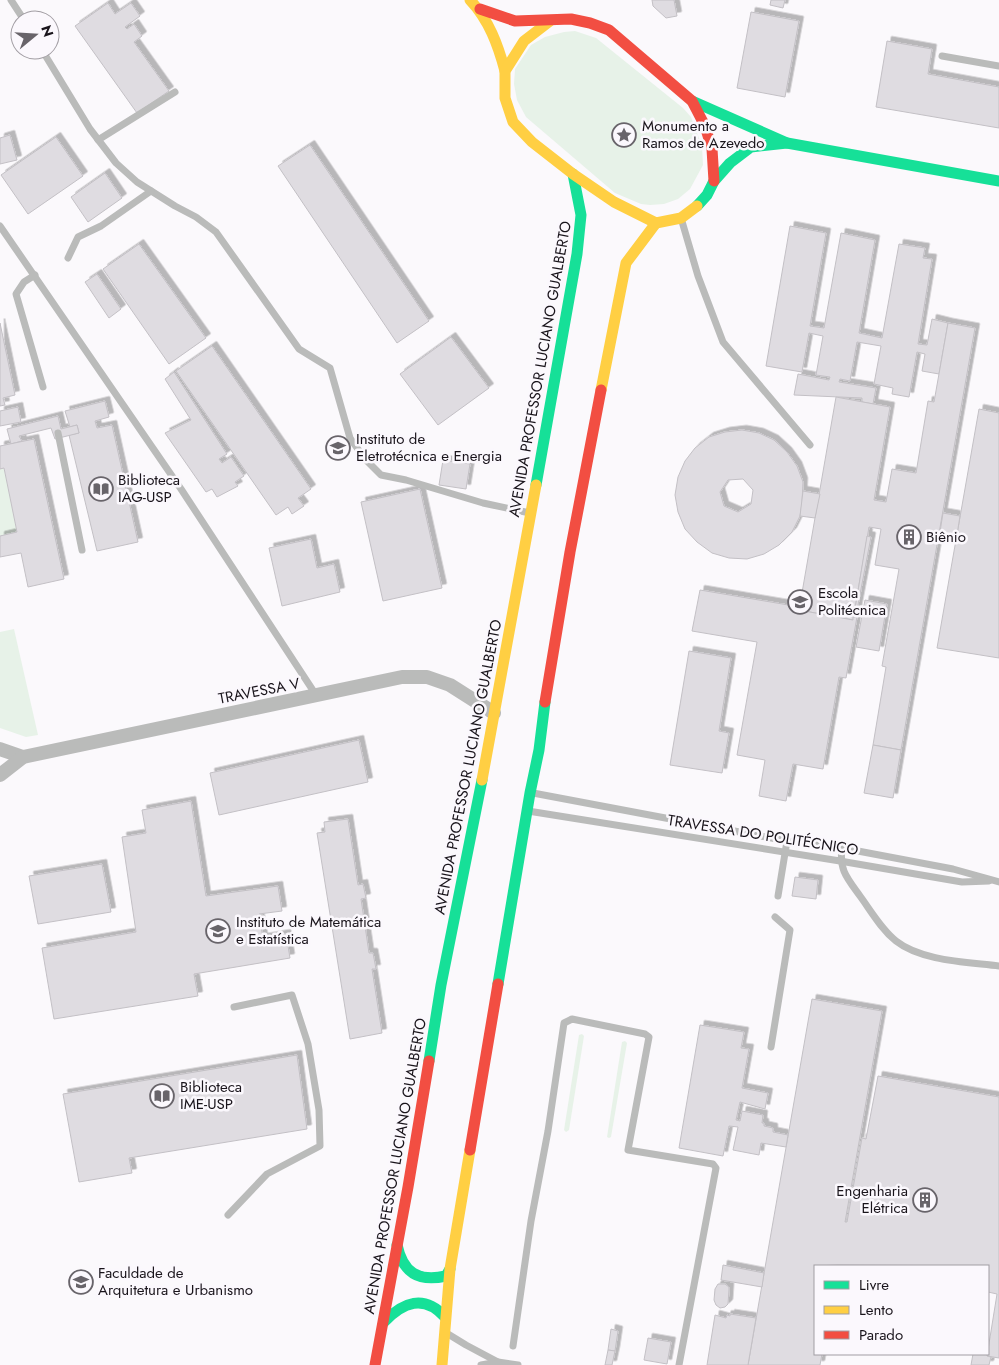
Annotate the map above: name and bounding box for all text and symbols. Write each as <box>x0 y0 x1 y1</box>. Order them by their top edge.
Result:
north arrow <box>10 10 60 60</box>
text: N <box>36 23 59 39</box>
place label: Monumento a Ramos de Azevedo <box>642 115 765 154</box>
place icon: Monumento a Ramos de Azevedo <box>611 122 637 148</box>
street label: AVENIDA PROFESSOR LUCIANO GUALBERTO <box>503 219 577 519</box>
place label: Instituto de Eletrotécnica e Energia <box>356 428 502 467</box>
school or university icon: Instituto de Eletrotécnica e Energia <box>325 435 351 461</box>
place label: Biblioteca IAG-USP <box>118 469 180 508</box>
library icon: Biblioteca IAG-USP <box>88 476 114 502</box>
building icon: Biênio <box>896 524 922 550</box>
place label: Biênio <box>926 526 966 548</box>
place label: Escola Politécnica <box>818 582 886 621</box>
school or university icon: Escola Politécnica <box>787 589 813 615</box>
street label: AVENIDA PROFESSOR LUCIANO GUALBERTO <box>429 617 507 916</box>
street label: TRAVESSA V <box>216 672 302 710</box>
street label: TRAVESSA DO POLITÉCNICO <box>666 809 860 861</box>
place label: Instituto de Matemática e Estatística <box>236 911 381 950</box>
school or university icon: Instituto de Matemática e Estatística <box>205 918 231 944</box>
street label: AVENIDA PROFESSOR LUCIANO GUALBERTO <box>358 1016 432 1316</box>
place label: Biblioteca IME-USP <box>180 1076 242 1115</box>
library icon: Biblioteca IME-USP <box>149 1083 175 1109</box>
place label: Engenharia Elétrica <box>836 1180 908 1219</box>
building icon: Engenharia Elétrica <box>912 1187 938 1213</box>
place label: Faculdade de Arquitetura e Urbanismo <box>98 1262 253 1301</box>
legend <box>814 1265 989 1355</box>
school or university icon: Faculdade de Arquitetura e Urbanismo <box>68 1269 94 1295</box>
text: Livre <box>859 1274 889 1296</box>
text: Lento <box>859 1299 893 1321</box>
text: Parado <box>859 1324 903 1346</box>

